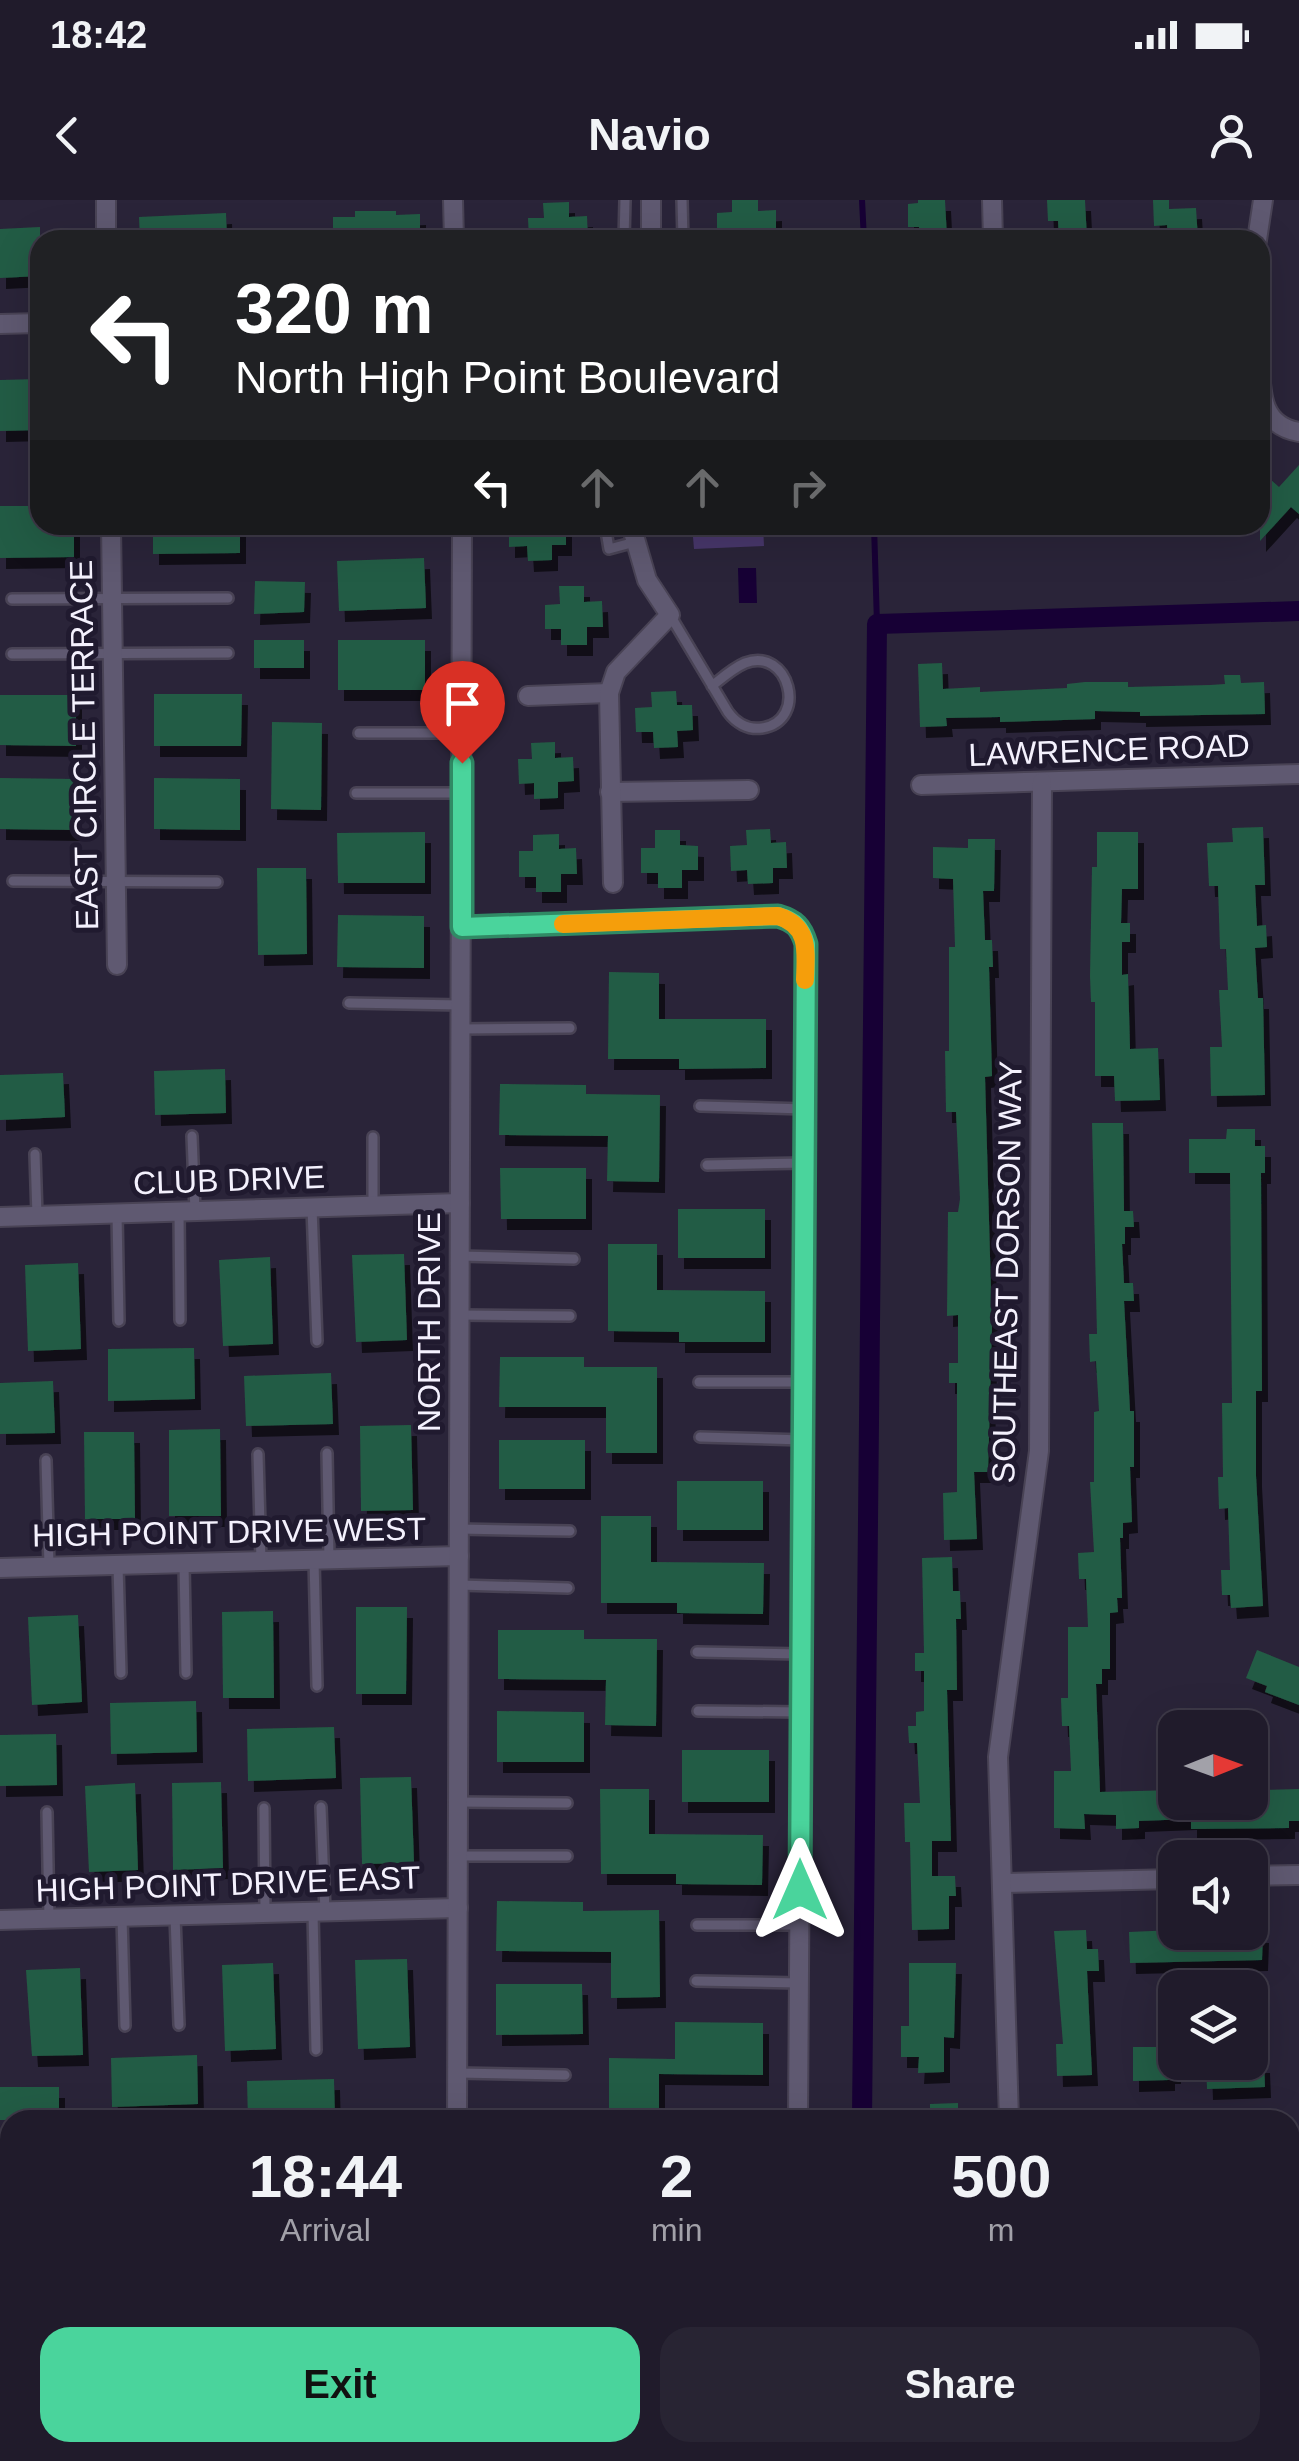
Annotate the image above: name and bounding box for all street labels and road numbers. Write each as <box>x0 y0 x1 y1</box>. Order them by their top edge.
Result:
street label: EAST CIRCLE TERRACE <box>63 559 105 931</box>
street label: LAWRENCE ROAD <box>968 727 1250 773</box>
street label: SOUTHEAST DORSON WAY <box>985 1060 1029 1484</box>
street label: CLUB DRIVE <box>132 1159 326 1201</box>
street label: NORTH DRIVE <box>411 1212 447 1432</box>
street label: HIGH POINT DRIVE WEST <box>32 1511 426 1553</box>
street label: HIGH POINT DRIVE EAST <box>35 1859 421 1909</box>

